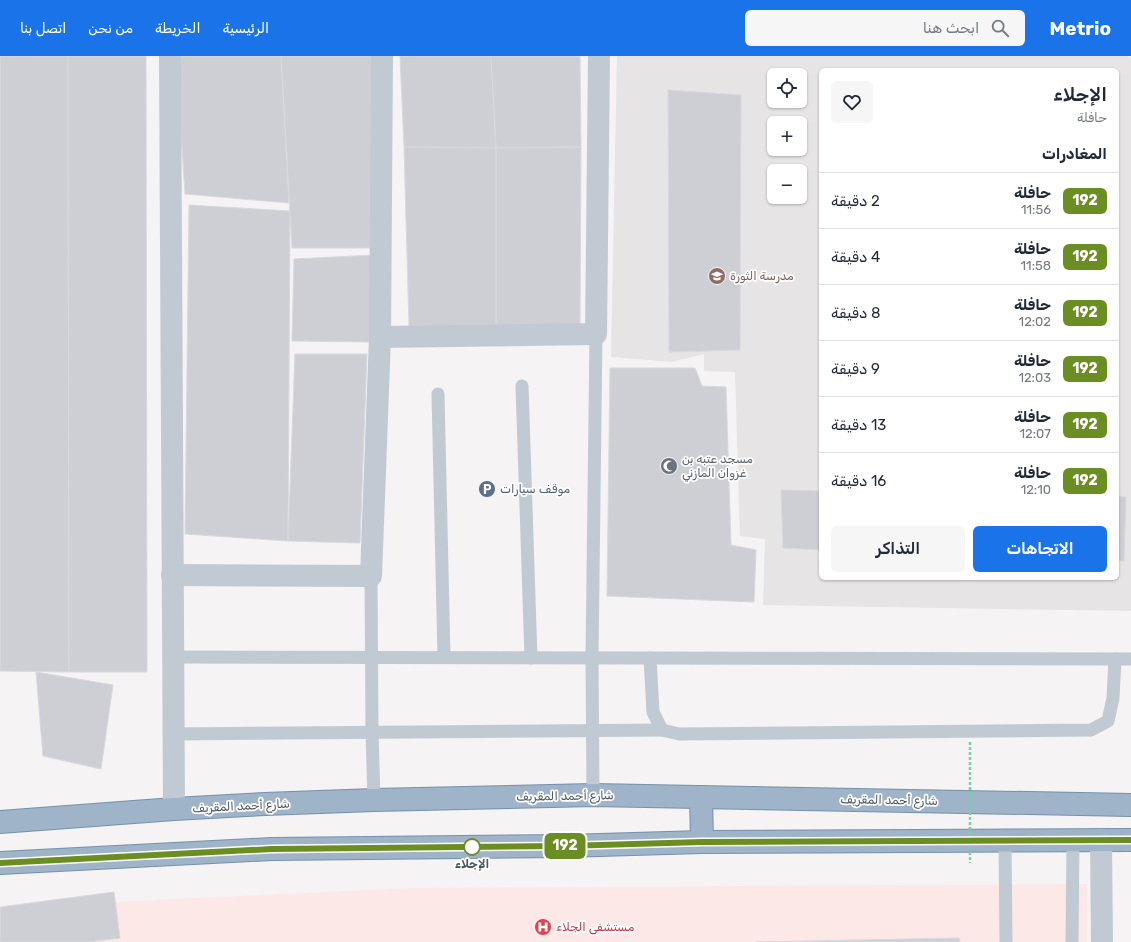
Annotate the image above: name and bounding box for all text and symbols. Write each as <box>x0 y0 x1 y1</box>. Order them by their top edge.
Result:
search box <box>745 10 1025 46</box>
icon: search <box>989 17 1011 39</box>
text: Metrio <box>1049 17 1111 40</box>
text: ابحث هنا <box>923 19 979 37</box>
text: اتصل بنا <box>20 20 66 37</box>
text: من نحن <box>88 20 133 37</box>
text: الخريطة <box>155 20 200 37</box>
text: الرئيسية <box>222 20 269 37</box>
map controls <box>767 68 807 204</box>
button: locate <box>767 68 807 108</box>
button: heart <box>831 81 873 123</box>
text: الإجلاء <box>1053 83 1107 106</box>
text: حافلة <box>1077 110 1107 125</box>
button: + <box>767 116 807 156</box>
text: المغادرات <box>1042 145 1107 163</box>
button: − <box>767 164 807 204</box>
text: حافلة <box>1014 184 1051 202</box>
text: 2 دقيقة <box>831 192 880 210</box>
text: 192 <box>1072 192 1098 209</box>
text: 11:56 <box>1021 202 1051 217</box>
text: حافلة <box>1014 240 1051 258</box>
text: 4 دقيقة <box>831 248 880 266</box>
text: 192 <box>1072 248 1098 265</box>
text: 11:58 <box>1021 258 1051 273</box>
school or university icon: مدرسة الثورة <box>707 266 727 286</box>
place label: مدرسة الثورة <box>730 269 794 284</box>
text: حافلة <box>1014 296 1051 314</box>
text: 8 دقيقة <box>831 304 880 322</box>
text: 192 <box>1072 304 1098 321</box>
text: 12:02 <box>1019 314 1051 329</box>
text: حافلة <box>1014 352 1051 370</box>
text: 9 دقيقة <box>831 360 880 378</box>
text: 192 <box>1072 360 1098 377</box>
text: 12:03 <box>1018 370 1051 385</box>
text: حافلة <box>1014 408 1051 426</box>
text: 13 دقيقة <box>831 416 886 434</box>
text: 192 <box>1072 416 1098 433</box>
text: 12:07 <box>1020 426 1051 441</box>
place label: مسجد عتبه بن غزوان المازني <box>682 452 753 482</box>
mosque icon: مسجد عتبه بن غزوان المازني <box>659 456 679 476</box>
text: حافلة <box>1014 464 1051 482</box>
text: 16 دقيقة <box>831 472 886 490</box>
text: 192 <box>1072 472 1098 489</box>
parking icon: موقف سيارات <box>477 479 497 499</box>
place label: موقف سيارات <box>500 482 570 497</box>
text: 12:10 <box>1021 482 1051 497</box>
button: التذاكر <box>831 526 965 572</box>
button: الاتجاهات <box>973 526 1107 572</box>
street label: شارع أحمد المقريف <box>516 788 614 806</box>
street label: شارع أحمد المقريف <box>840 792 938 810</box>
street label: شارع أحمد المقريف <box>192 796 290 818</box>
line badge: 192 <box>542 833 588 859</box>
text: 192 <box>552 837 578 854</box>
marker: الإجلاء <box>463 838 481 856</box>
place label: الإجلاء <box>455 857 489 871</box>
hospital icon: مستشفى الجلاء <box>533 917 553 937</box>
place label: مستشفى الجلاء <box>556 920 635 935</box>

